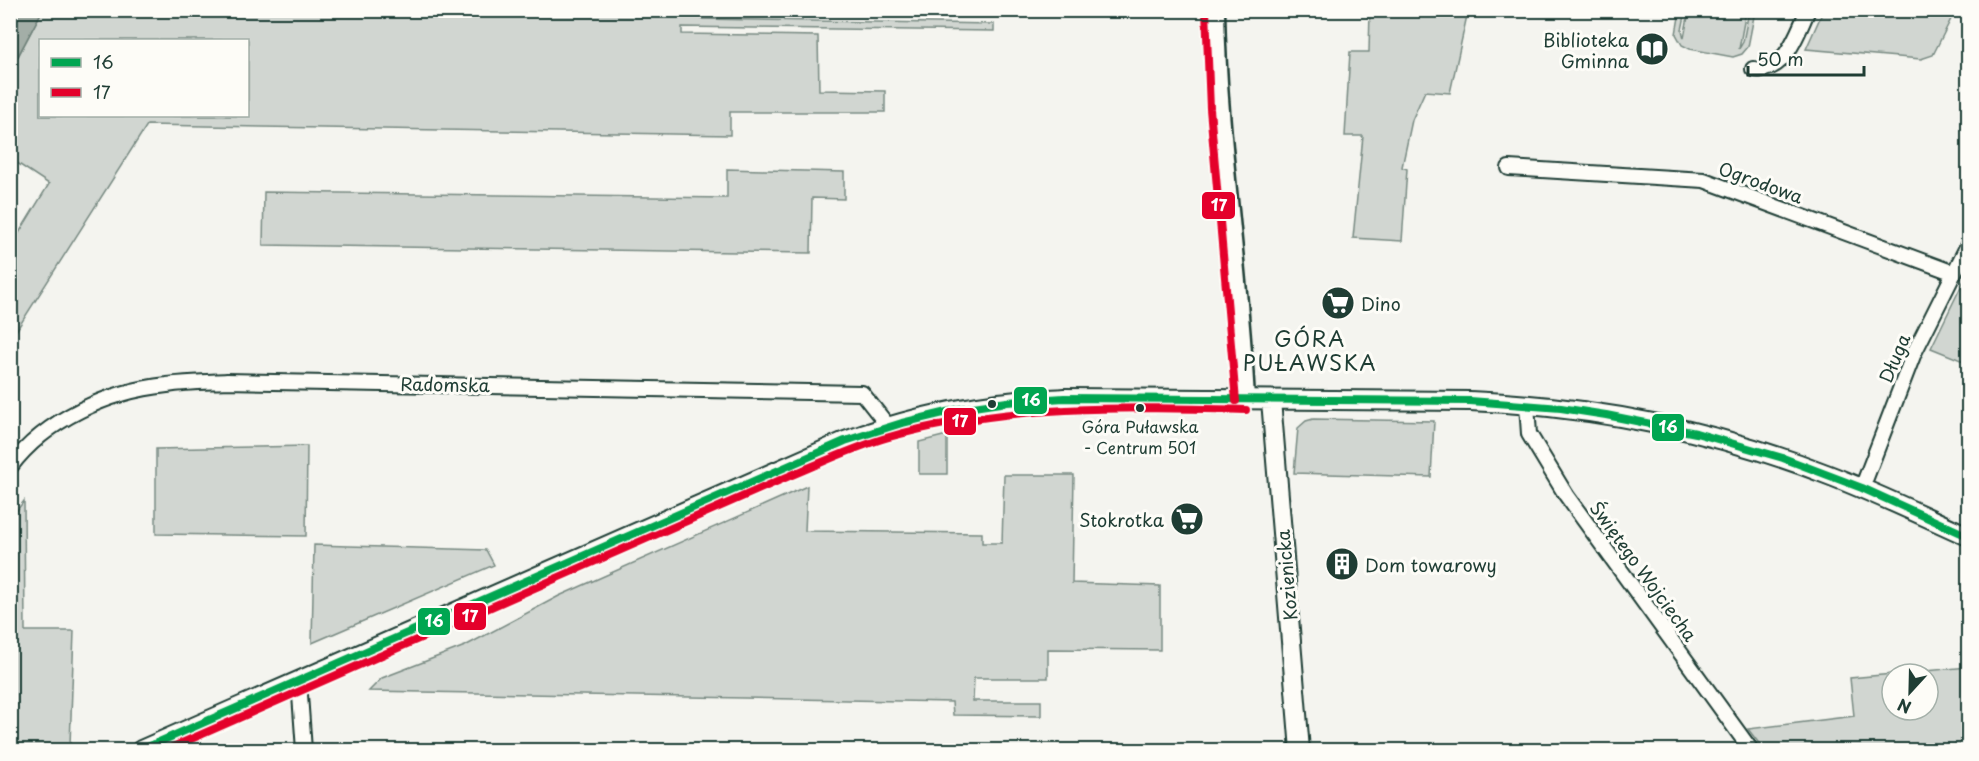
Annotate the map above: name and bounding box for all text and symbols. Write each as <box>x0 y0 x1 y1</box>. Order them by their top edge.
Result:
place label: Biblioteka Gminna <box>1543 26 1630 74</box>
library icon: Biblioteka Gminna <box>1634 31 1670 67</box>
legend <box>39 39 249 117</box>
scale bar <box>1748 39 1864 77</box>
text: 50 m <box>1757 45 1804 72</box>
text: 16 <box>93 48 114 75</box>
text: 17 <box>93 78 111 105</box>
street label: Ogrodowa <box>1715 154 1808 210</box>
line badge: 17 <box>1201 191 1236 220</box>
text: 17 <box>1211 192 1228 216</box>
supermarket icon: Dino <box>1320 285 1356 321</box>
place label: Dino <box>1361 290 1401 317</box>
district label: GÓRA PUŁAWSKA <box>1243 322 1377 378</box>
street label: Długa <box>1872 329 1917 387</box>
street label: Radomska <box>400 370 491 398</box>
line badge: 16 <box>1013 386 1048 415</box>
text: 16 <box>1022 387 1040 411</box>
unlabelled marker <box>986 398 998 410</box>
marker: Góra Puławska - Centrum 501 <box>1134 402 1146 414</box>
line badge: 17 <box>943 407 977 436</box>
text: 17 <box>952 408 969 432</box>
line badge: 16 <box>1651 413 1685 442</box>
place label: Góra Puławska - Centrum 501 <box>1082 414 1198 459</box>
text: 16 <box>1659 414 1677 438</box>
street label: Świętego Wojciecha <box>1584 495 1705 647</box>
supermarket icon: Stokrotka <box>1169 501 1205 537</box>
place label: Stokrotka <box>1079 506 1165 533</box>
street label: Kozienicka <box>1269 528 1303 622</box>
building icon: Dom towarowy <box>1324 546 1360 582</box>
place label: Dom towarowy <box>1365 551 1497 578</box>
line badge: 17 <box>453 602 487 631</box>
text: 17 <box>462 603 479 627</box>
line badge: 16 <box>417 607 451 636</box>
text: 16 <box>425 608 443 632</box>
north arrow <box>1880 662 1940 722</box>
text: N <box>1894 693 1914 720</box>

